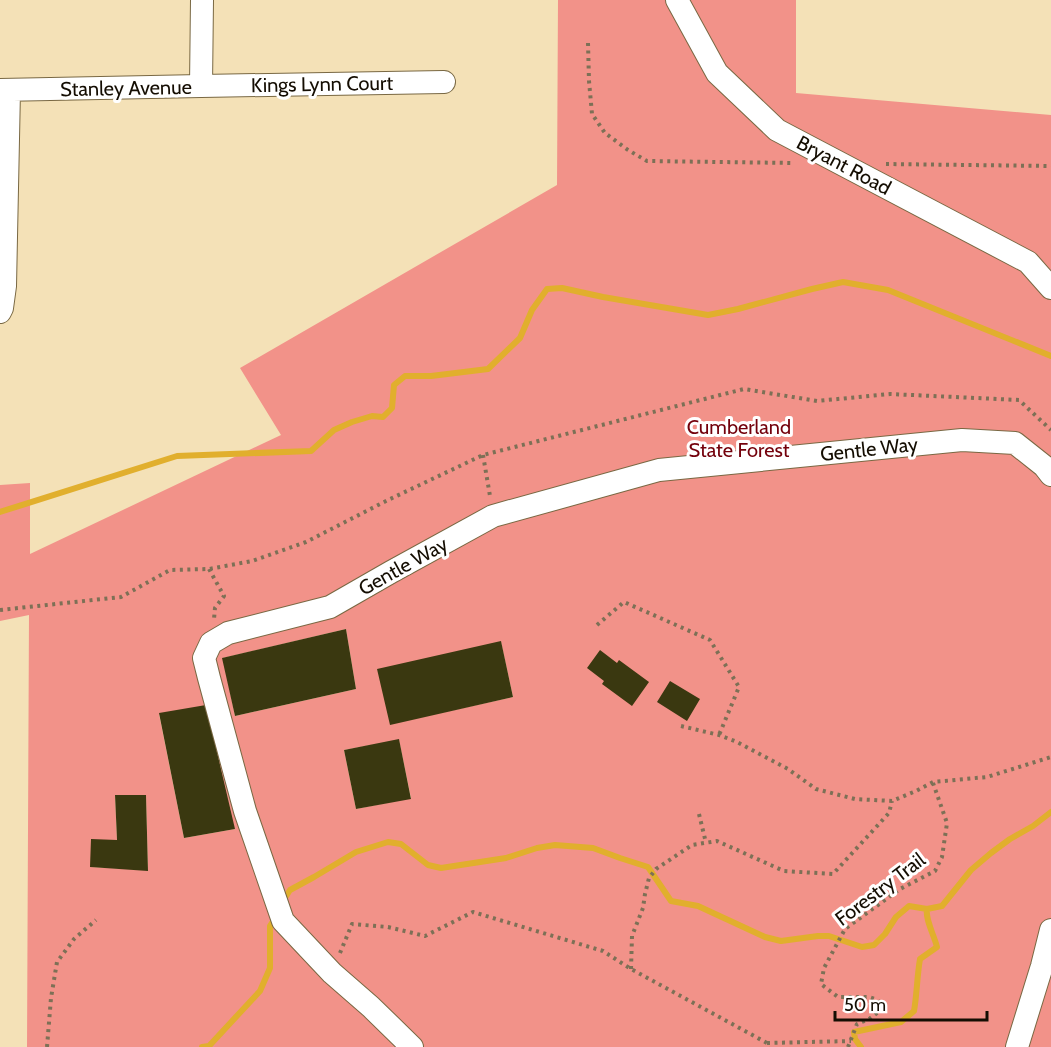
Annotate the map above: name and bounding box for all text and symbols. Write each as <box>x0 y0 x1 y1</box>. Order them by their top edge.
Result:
street label: Kings Lynn Court <box>251 71 393 97</box>
street label: Stanley Avenue <box>60 75 192 101</box>
street label: Bryant Road <box>793 130 895 200</box>
park label: Cumberland State Forest <box>687 415 791 462</box>
street label: Gentle Way <box>819 432 919 466</box>
street label: Gentle Way <box>354 532 452 600</box>
street label: Forestry Trail <box>830 847 930 931</box>
scale bar <box>835 984 986 1022</box>
text: 50 m <box>844 994 886 1016</box>

